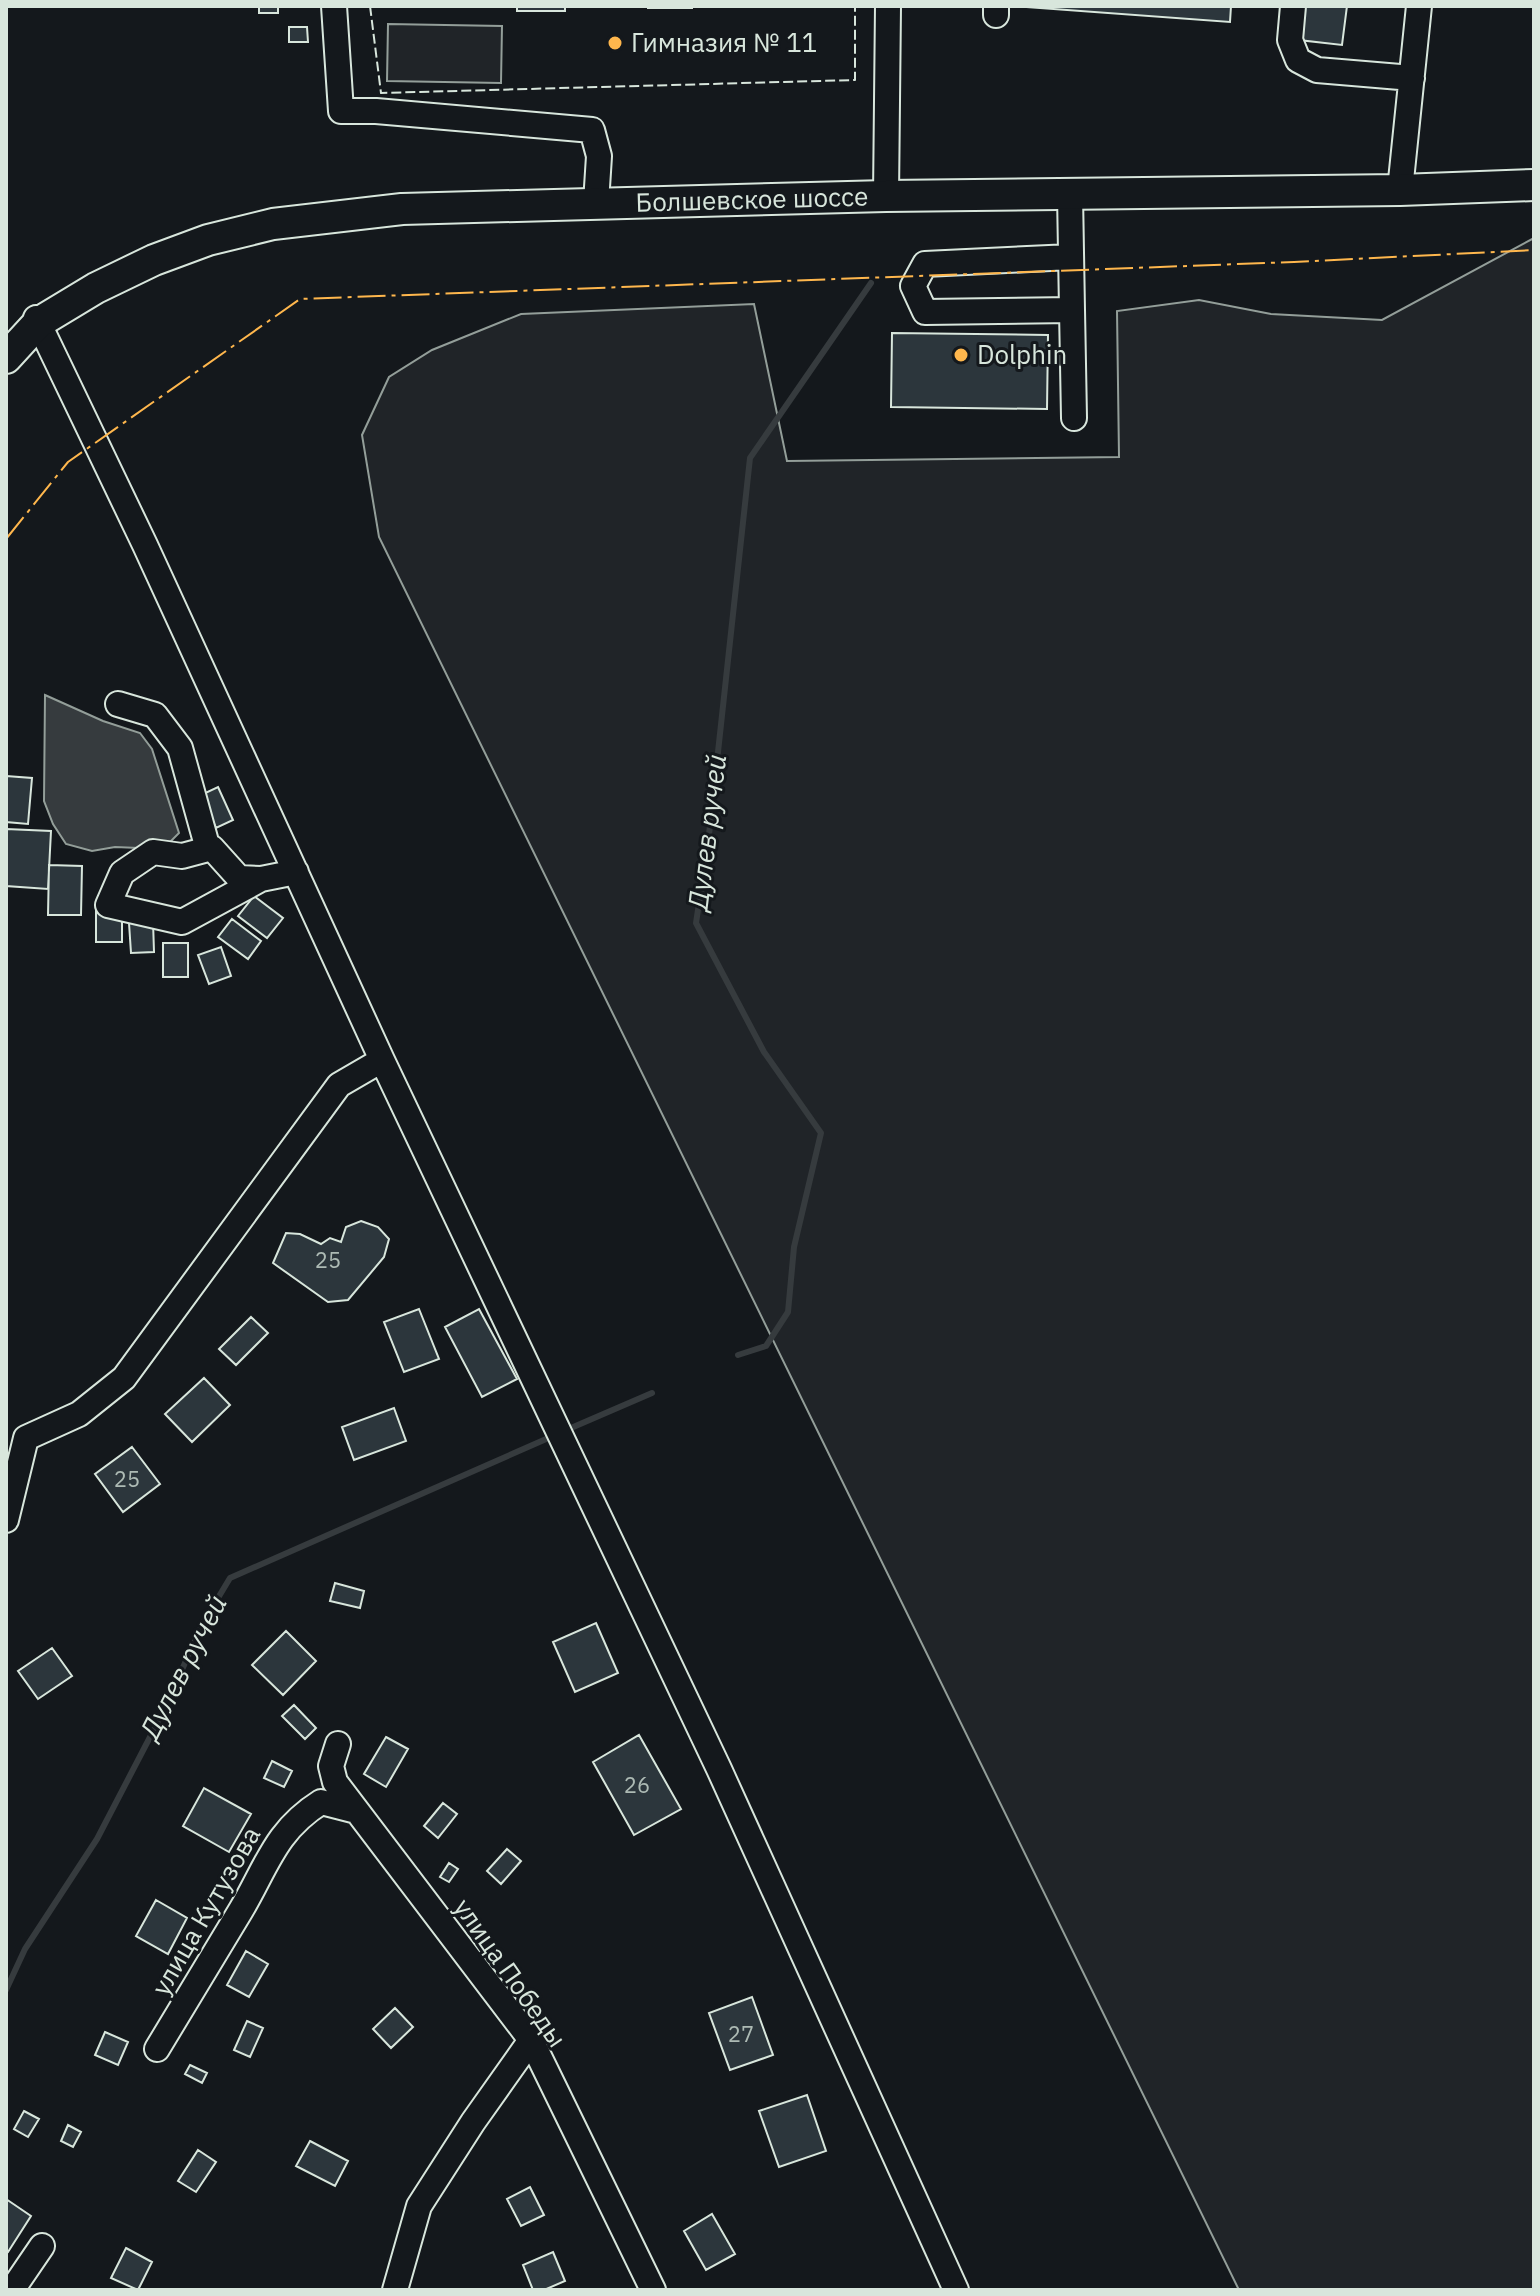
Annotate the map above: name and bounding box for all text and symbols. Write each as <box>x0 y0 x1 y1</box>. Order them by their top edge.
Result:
place label: Гимназия № 11 <box>631 25 817 59</box>
marker: Гимназия № 11 <box>606 34 624 52</box>
street label: Болшевское шоссе <box>635 178 869 219</box>
place label: Dolphin <box>977 337 1067 371</box>
marker: Dolphin <box>952 346 970 364</box>
water label: Дулев ручей <box>678 752 734 915</box>
house number: 25 <box>315 1245 341 1274</box>
house number: 25 <box>114 1464 140 1493</box>
water label: Дулев ручей <box>129 1588 235 1748</box>
house number: 26 <box>624 1770 650 1799</box>
street label: улица Кутузова <box>143 1820 267 2001</box>
street label: улица Победы <box>447 1891 575 2054</box>
house number: 27 <box>728 2019 754 2048</box>

